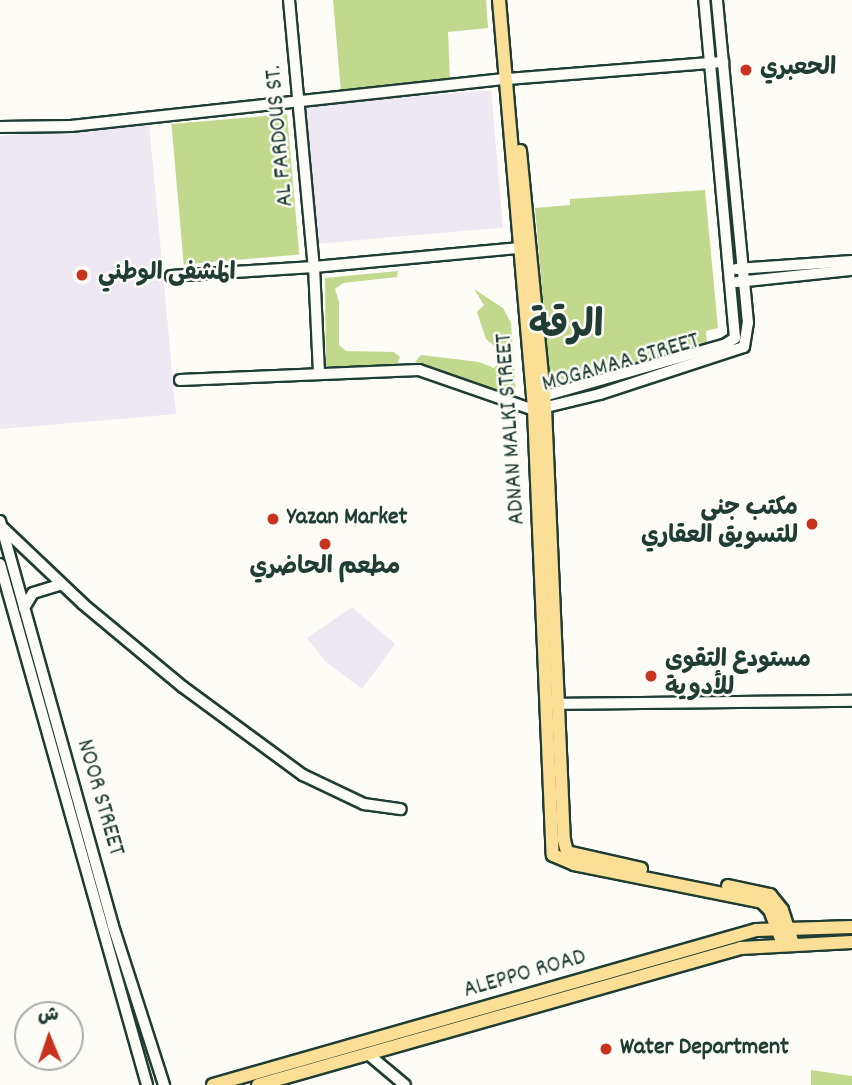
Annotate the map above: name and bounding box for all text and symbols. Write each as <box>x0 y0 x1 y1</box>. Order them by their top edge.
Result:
place label: الحعبري <box>760 56 836 84</box>
marker: الحعبري <box>738 62 754 78</box>
street label: AL FARDOUS ST. <box>260 64 302 208</box>
place label: المشفى الوطني <box>98 261 236 289</box>
marker: المشفى الوطني <box>72 265 92 285</box>
district label: الرقة <box>528 306 604 352</box>
street label: MOGAMAA STREET <box>539 328 703 400</box>
street label: ADNAN MALKI STREET <box>491 332 533 526</box>
place label: مكتب جنى للتسويق العقاري <box>641 496 798 552</box>
place label: Yazan Market <box>287 505 407 533</box>
marker: Yazan Market <box>265 511 281 527</box>
marker: مكتب جنى للتسويق العقاري <box>804 516 820 532</box>
marker: مطعم الحاضري <box>317 536 333 552</box>
place label: مطعم الحاضري <box>250 555 400 583</box>
place label: مستودع التقوى للأدوية <box>665 648 811 704</box>
marker: مستودع التقوى للأدوية <box>643 668 659 684</box>
street label: NOOR STREET <box>69 736 129 860</box>
street label: ALEPPO ROAD <box>461 944 589 1006</box>
north arrow <box>14 1001 84 1071</box>
text: ش <box>37 1003 59 1030</box>
place label: Water Department <box>620 1035 789 1063</box>
marker: Water Department <box>598 1041 614 1057</box>

